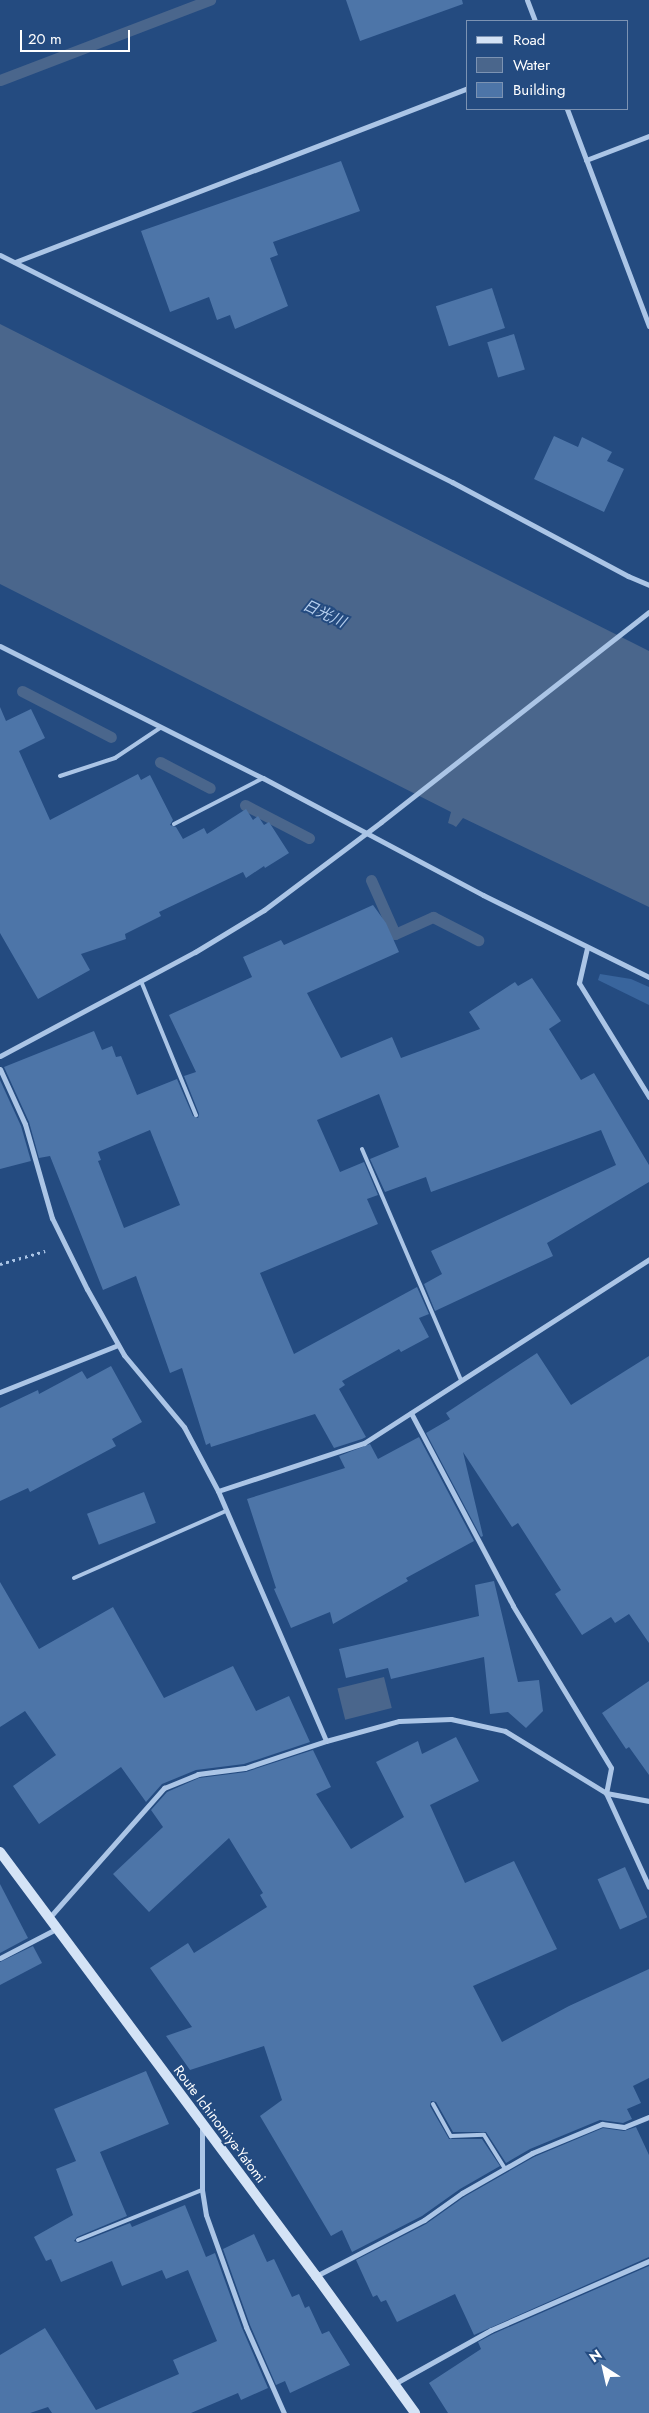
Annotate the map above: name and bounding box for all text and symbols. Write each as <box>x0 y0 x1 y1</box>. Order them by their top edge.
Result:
scale bar <box>22 20 132 52</box>
legend <box>467 20 629 110</box>
text: 20 m <box>28 28 62 50</box>
text: Road <box>513 29 545 51</box>
text: Water <box>513 54 550 76</box>
text: Building <box>513 79 565 101</box>
water label: 日光川 <box>300 596 348 632</box>
street label: Route Ichinomiya-Yatomi <box>170 2062 270 2186</box>
north arrow <box>579 2343 629 2393</box>
text: N <box>585 2344 606 2367</box>

